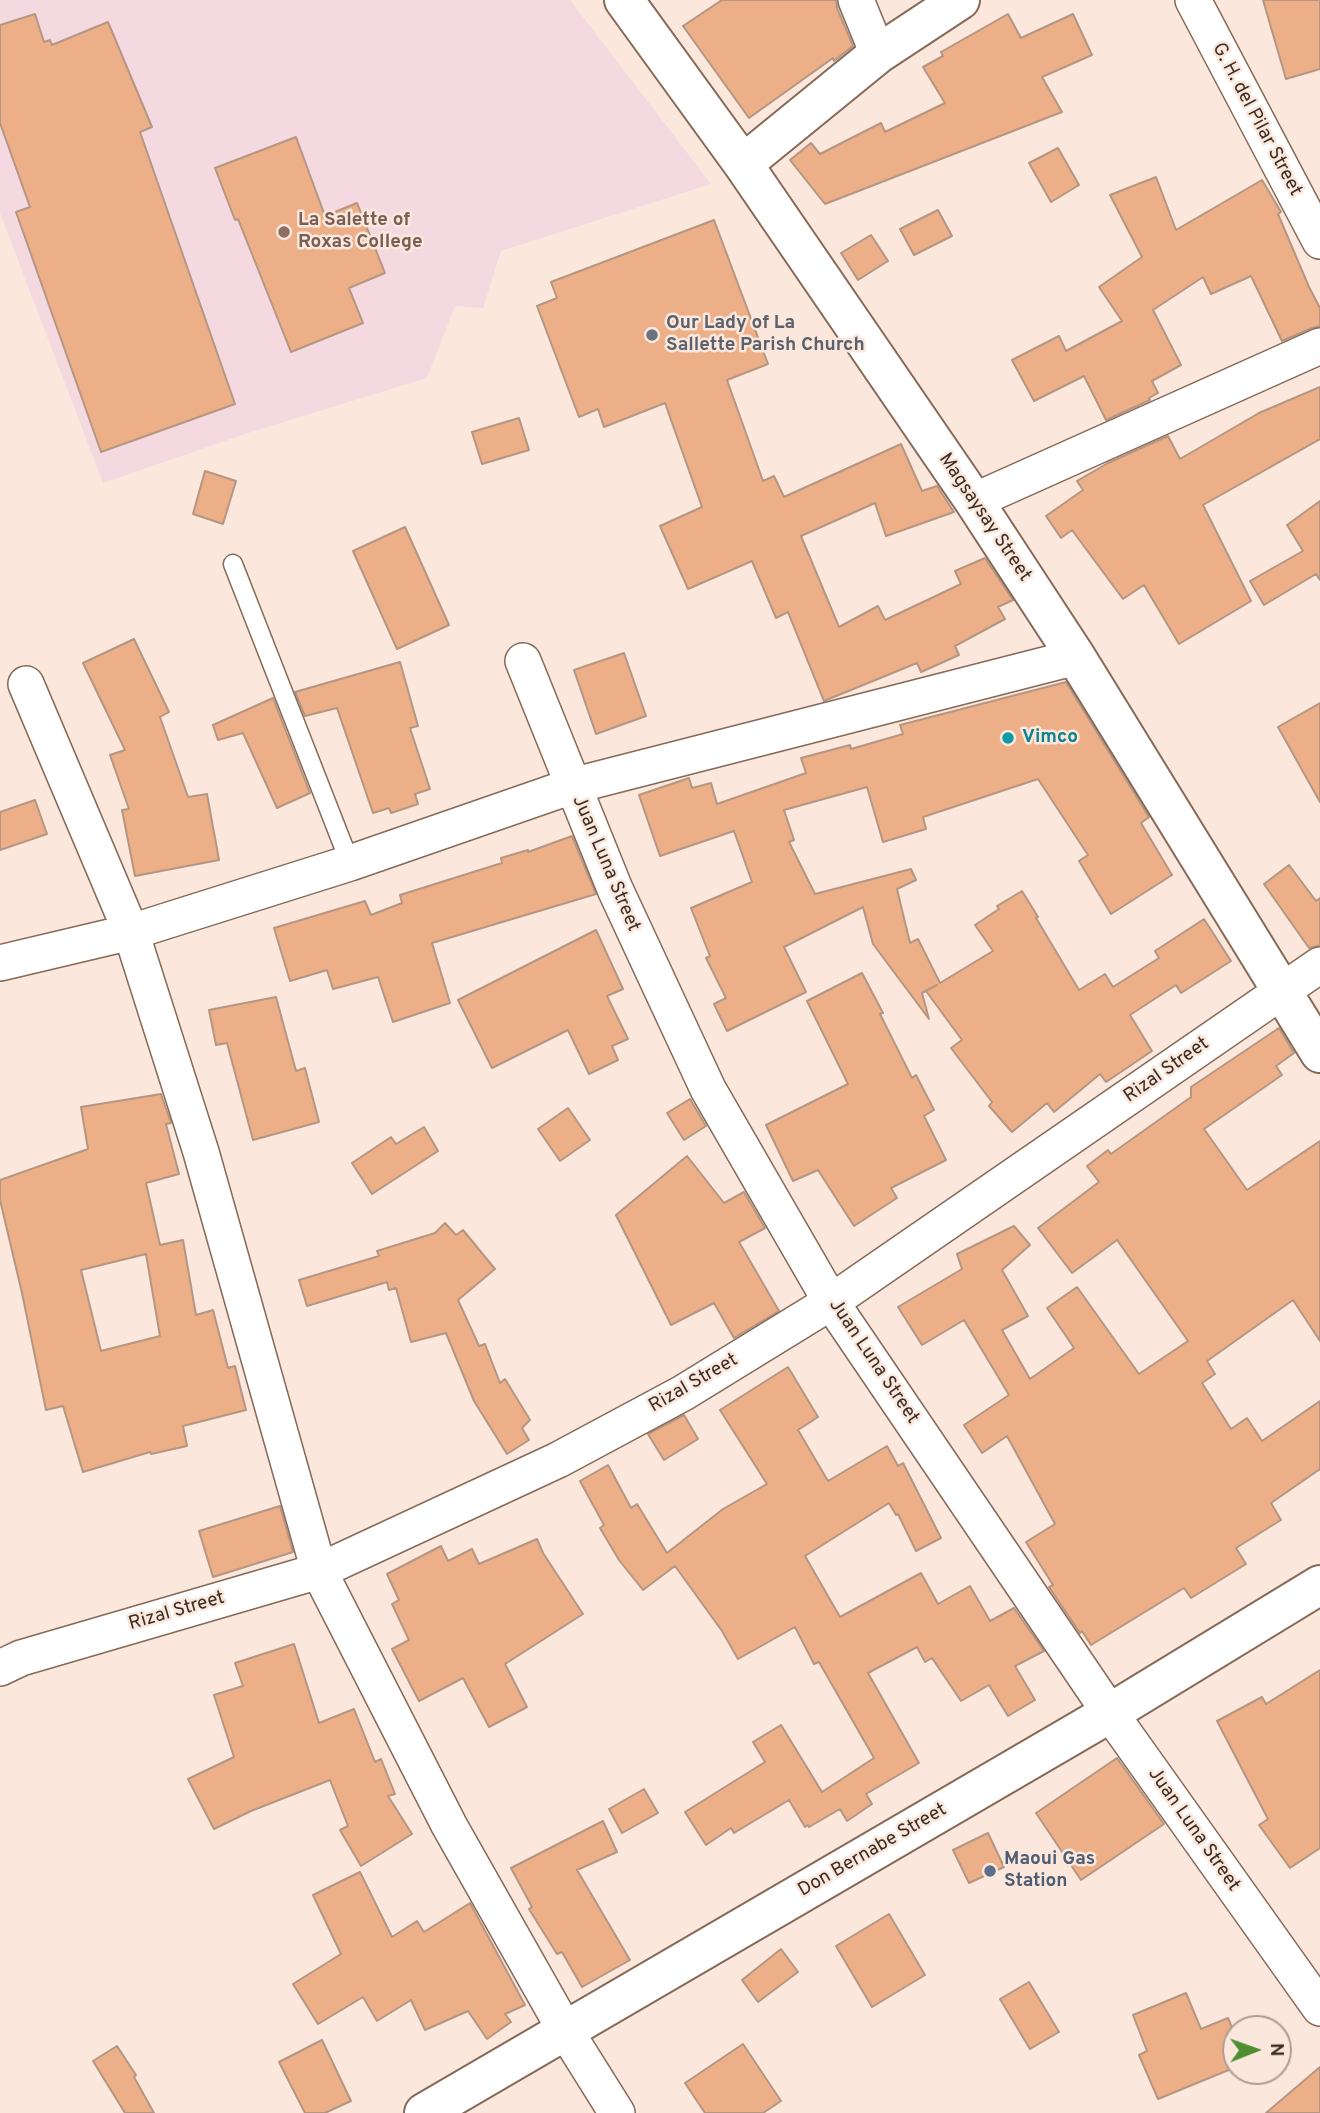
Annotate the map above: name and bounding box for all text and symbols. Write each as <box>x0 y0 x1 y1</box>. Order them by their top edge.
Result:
street label: G. H. del Pilar Street <box>1206 39 1306 201</box>
place label: La Salette of Roxas College <box>298 210 422 254</box>
marker: La Salette of Roxas College <box>276 224 292 240</box>
place label: Our Lady of La Sallette Parish Church <box>666 313 865 357</box>
marker: Our Lady of La Sallette Parish Church <box>644 327 660 343</box>
street label: Magsaysay Street <box>933 450 1035 586</box>
place label: Vimco <box>1022 727 1078 749</box>
marker: Vimco <box>1000 730 1016 746</box>
street label: Juan Luna Street <box>566 793 644 935</box>
street label: Rizal Street <box>1120 1033 1214 1109</box>
street label: Juan Luna Street <box>823 1295 923 1429</box>
street label: Rizal Street <box>646 1349 742 1419</box>
street label: Rizal Street <box>126 1587 228 1637</box>
street label: Juan Luna Street <box>1142 1764 1244 1896</box>
street label: Don Bernabe Street <box>795 1799 951 1903</box>
place label: Maoui Gas Station <box>1004 1849 1095 1893</box>
marker: Maoui Gas Station <box>982 1863 998 1879</box>
north arrow <box>1222 2015 1292 2085</box>
text: N <box>1264 2043 1288 2057</box>

